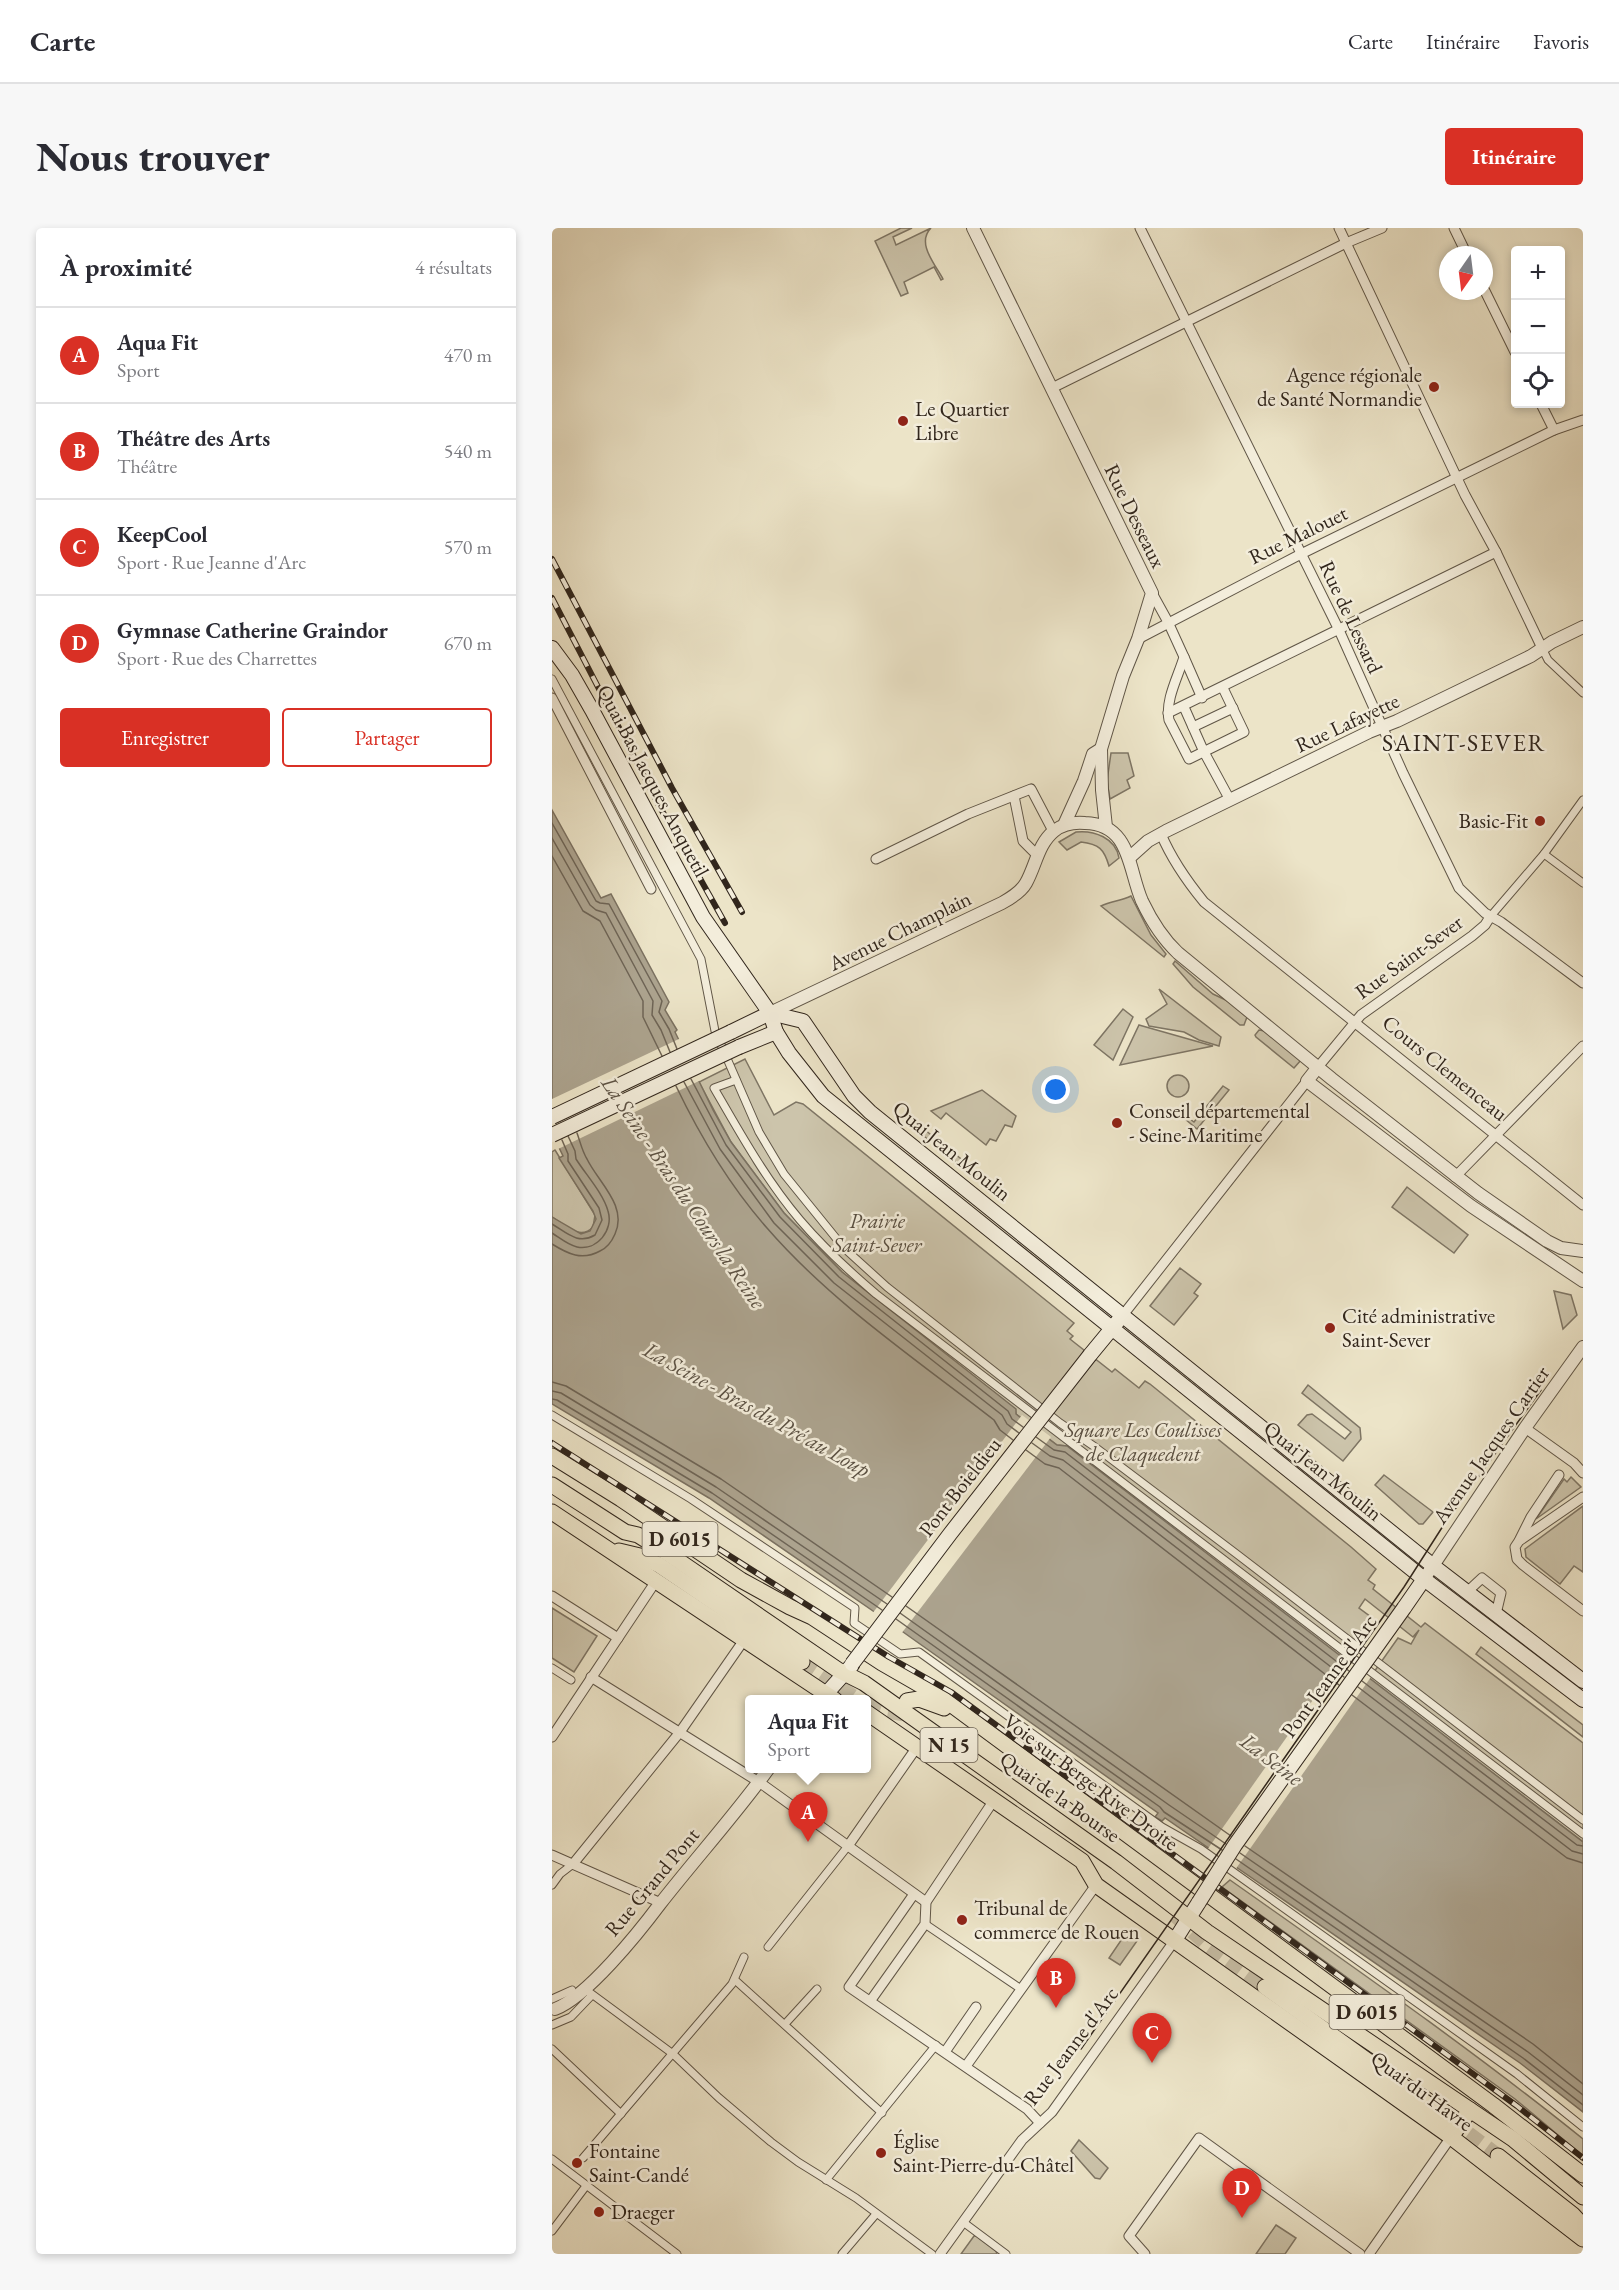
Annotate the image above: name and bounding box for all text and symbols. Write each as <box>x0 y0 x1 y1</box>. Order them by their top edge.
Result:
text: Carte <box>30 23 96 59</box>
text: Carte <box>1348 28 1393 55</box>
text: Itinéraire <box>1426 28 1500 55</box>
text: Favoris <box>1533 28 1589 55</box>
button: Itinéraire <box>1445 128 1583 185</box>
text: Nous trouver <box>36 129 270 184</box>
north arrow <box>1439 246 1493 300</box>
map controls <box>1511 246 1565 408</box>
button: + <box>1511 246 1565 300</box>
text: À proximité <box>60 250 192 284</box>
text: 4 résultats <box>415 254 492 280</box>
button: − <box>1511 300 1565 354</box>
text: Aqua Fit <box>117 328 198 357</box>
text: A <box>72 342 87 368</box>
text: 470 m <box>444 342 492 368</box>
button: locate <box>1511 354 1565 408</box>
text: Sport <box>117 357 160 383</box>
place label: Agence régionale de Santé Normandie <box>1257 361 1422 412</box>
marker: Agence régionale de Santé Normandie <box>1427 380 1441 394</box>
place label: Le Quartier Libre <box>915 395 1009 446</box>
marker: Le Quartier Libre <box>896 414 910 428</box>
text: Théâtre des Arts <box>117 424 270 453</box>
text: B <box>73 438 86 464</box>
text: 540 m <box>444 438 492 464</box>
text: Théâtre <box>117 453 177 479</box>
street label: Rue Desseaux <box>1099 459 1172 572</box>
street label: Rue Malouet <box>1244 499 1352 570</box>
text: KeepCool <box>117 520 207 549</box>
text: C <box>72 534 87 560</box>
text: 570 m <box>444 534 492 560</box>
text: Sport · Rue Jeanne d'Arc <box>117 549 306 575</box>
street label: Rue de Lessard <box>1314 556 1390 678</box>
text: Gymnase Catherine Graindor <box>117 616 388 645</box>
text: D <box>72 630 87 656</box>
text: 670 m <box>444 630 492 656</box>
text: Sport · Rue des Charrettes <box>117 645 317 671</box>
street label: Quai Bas Jacques Anquetil <box>590 680 716 882</box>
street label: Rue Lafayette <box>1290 687 1403 758</box>
button: Enregistrer <box>60 708 270 767</box>
button: Partager <box>282 708 492 767</box>
district label: SAINT-SEVER <box>1382 727 1546 758</box>
place label: Basic-Fit <box>1459 807 1528 834</box>
marker: Basic-Fit <box>1533 814 1547 828</box>
street label: Avenue Champlain <box>823 884 975 977</box>
street label: Rue Saint-Sever <box>1349 908 1468 1005</box>
street label: Cours Clemenceau <box>1377 1009 1514 1127</box>
water label: La Seine - Bras du Cours la Reine <box>594 1069 773 1315</box>
your location <box>1041 1075 1070 1104</box>
street label: Quai Jean Moulin <box>887 1094 1017 1208</box>
place label: Conseil départemental - Seine-Maritime <box>1129 1097 1310 1148</box>
marker: Conseil départemental - Seine-Maritime <box>1110 1116 1124 1130</box>
park label: Prairie Saint-Sever <box>831 1207 923 1258</box>
place label: Cité administrative Saint-Sever <box>1342 1302 1495 1353</box>
marker: Cité administrative Saint-Sever <box>1323 1321 1337 1335</box>
water label: La Seine - Bras du Pré au Loup <box>638 1335 875 1484</box>
street label: Avenue Jacques Cartier <box>1425 1361 1555 1530</box>
street label: Quai Jean Moulin <box>1258 1414 1388 1528</box>
park label: Square Les Coulisses de Claquedent <box>1063 1416 1222 1468</box>
street label: Pont Boieldieu <box>912 1432 1007 1542</box>
road number: D 6015 <box>642 1522 718 1556</box>
street label: Pont Jeanne d'Arc <box>1275 1609 1382 1743</box>
popup <box>745 1695 871 1773</box>
text: Aqua Fit <box>768 1707 849 1736</box>
street label: Voie sur Berge Rive Droite <box>998 1707 1184 1856</box>
water label: La Seine <box>1234 1726 1309 1793</box>
road number: N 15 <box>920 1728 978 1762</box>
text: Sport <box>768 1736 810 1762</box>
street label: Quai de la Bourse <box>994 1745 1126 1849</box>
pin: A <box>788 1792 828 1842</box>
street label: Rue Grand Pont <box>598 1821 705 1942</box>
place label: Tribunal de commerce de Rouen <box>974 1894 1140 1945</box>
marker: Tribunal de commerce de Rouen <box>955 1913 969 1927</box>
pin: B <box>1036 1958 1076 2008</box>
street label: Rue Jeanne d'Arc <box>1017 1981 1124 2110</box>
road number: D 6015 <box>1330 1995 1404 2029</box>
pin: C <box>1132 2014 1172 2063</box>
street label: Quai du Havre <box>1365 2044 1479 2138</box>
place label: Église Saint-Pierre-du-Châtel <box>893 2127 1074 2178</box>
place label: Fontaine Saint-Candé <box>589 2137 689 2188</box>
marker: Église Saint-Pierre-du-Châtel <box>874 2146 888 2160</box>
marker: Fontaine Saint-Candé <box>570 2156 584 2170</box>
pin: D <box>1222 2168 1262 2218</box>
place label: Draeger <box>611 2198 675 2225</box>
marker: Draeger <box>592 2205 606 2219</box>

